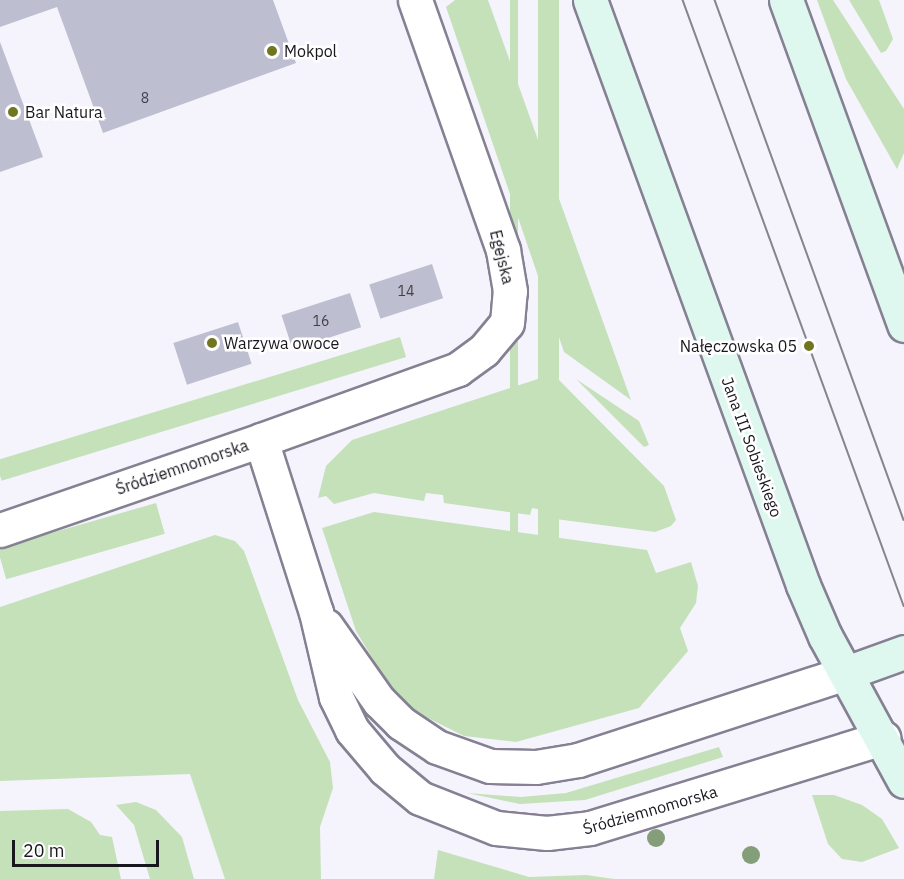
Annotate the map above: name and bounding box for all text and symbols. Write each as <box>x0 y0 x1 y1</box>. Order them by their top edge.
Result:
place label: Mokpol <box>284 41 337 61</box>
marker: Mokpol <box>265 44 279 58</box>
house number: 8 <box>141 90 149 106</box>
place label: Bar Natura <box>25 102 103 122</box>
marker: Bar Natura <box>6 105 20 119</box>
street label: Egejska <box>486 228 518 286</box>
house number: 14 <box>398 283 414 299</box>
house number: 16 <box>313 313 329 329</box>
place label: Warzywa owoce <box>224 333 339 353</box>
marker: Warzywa owoce <box>205 336 219 350</box>
place label: Nałęczowska 05 <box>680 336 797 356</box>
marker: Nałęczowska 05 <box>802 339 816 353</box>
street label: Jana III Sobieskiego <box>718 374 786 520</box>
street label: Śródziemnomorska <box>113 435 251 499</box>
street label: Śródziemnomorska <box>581 782 719 838</box>
scale bar <box>15 828 162 866</box>
text: 20 m <box>23 839 65 862</box>

